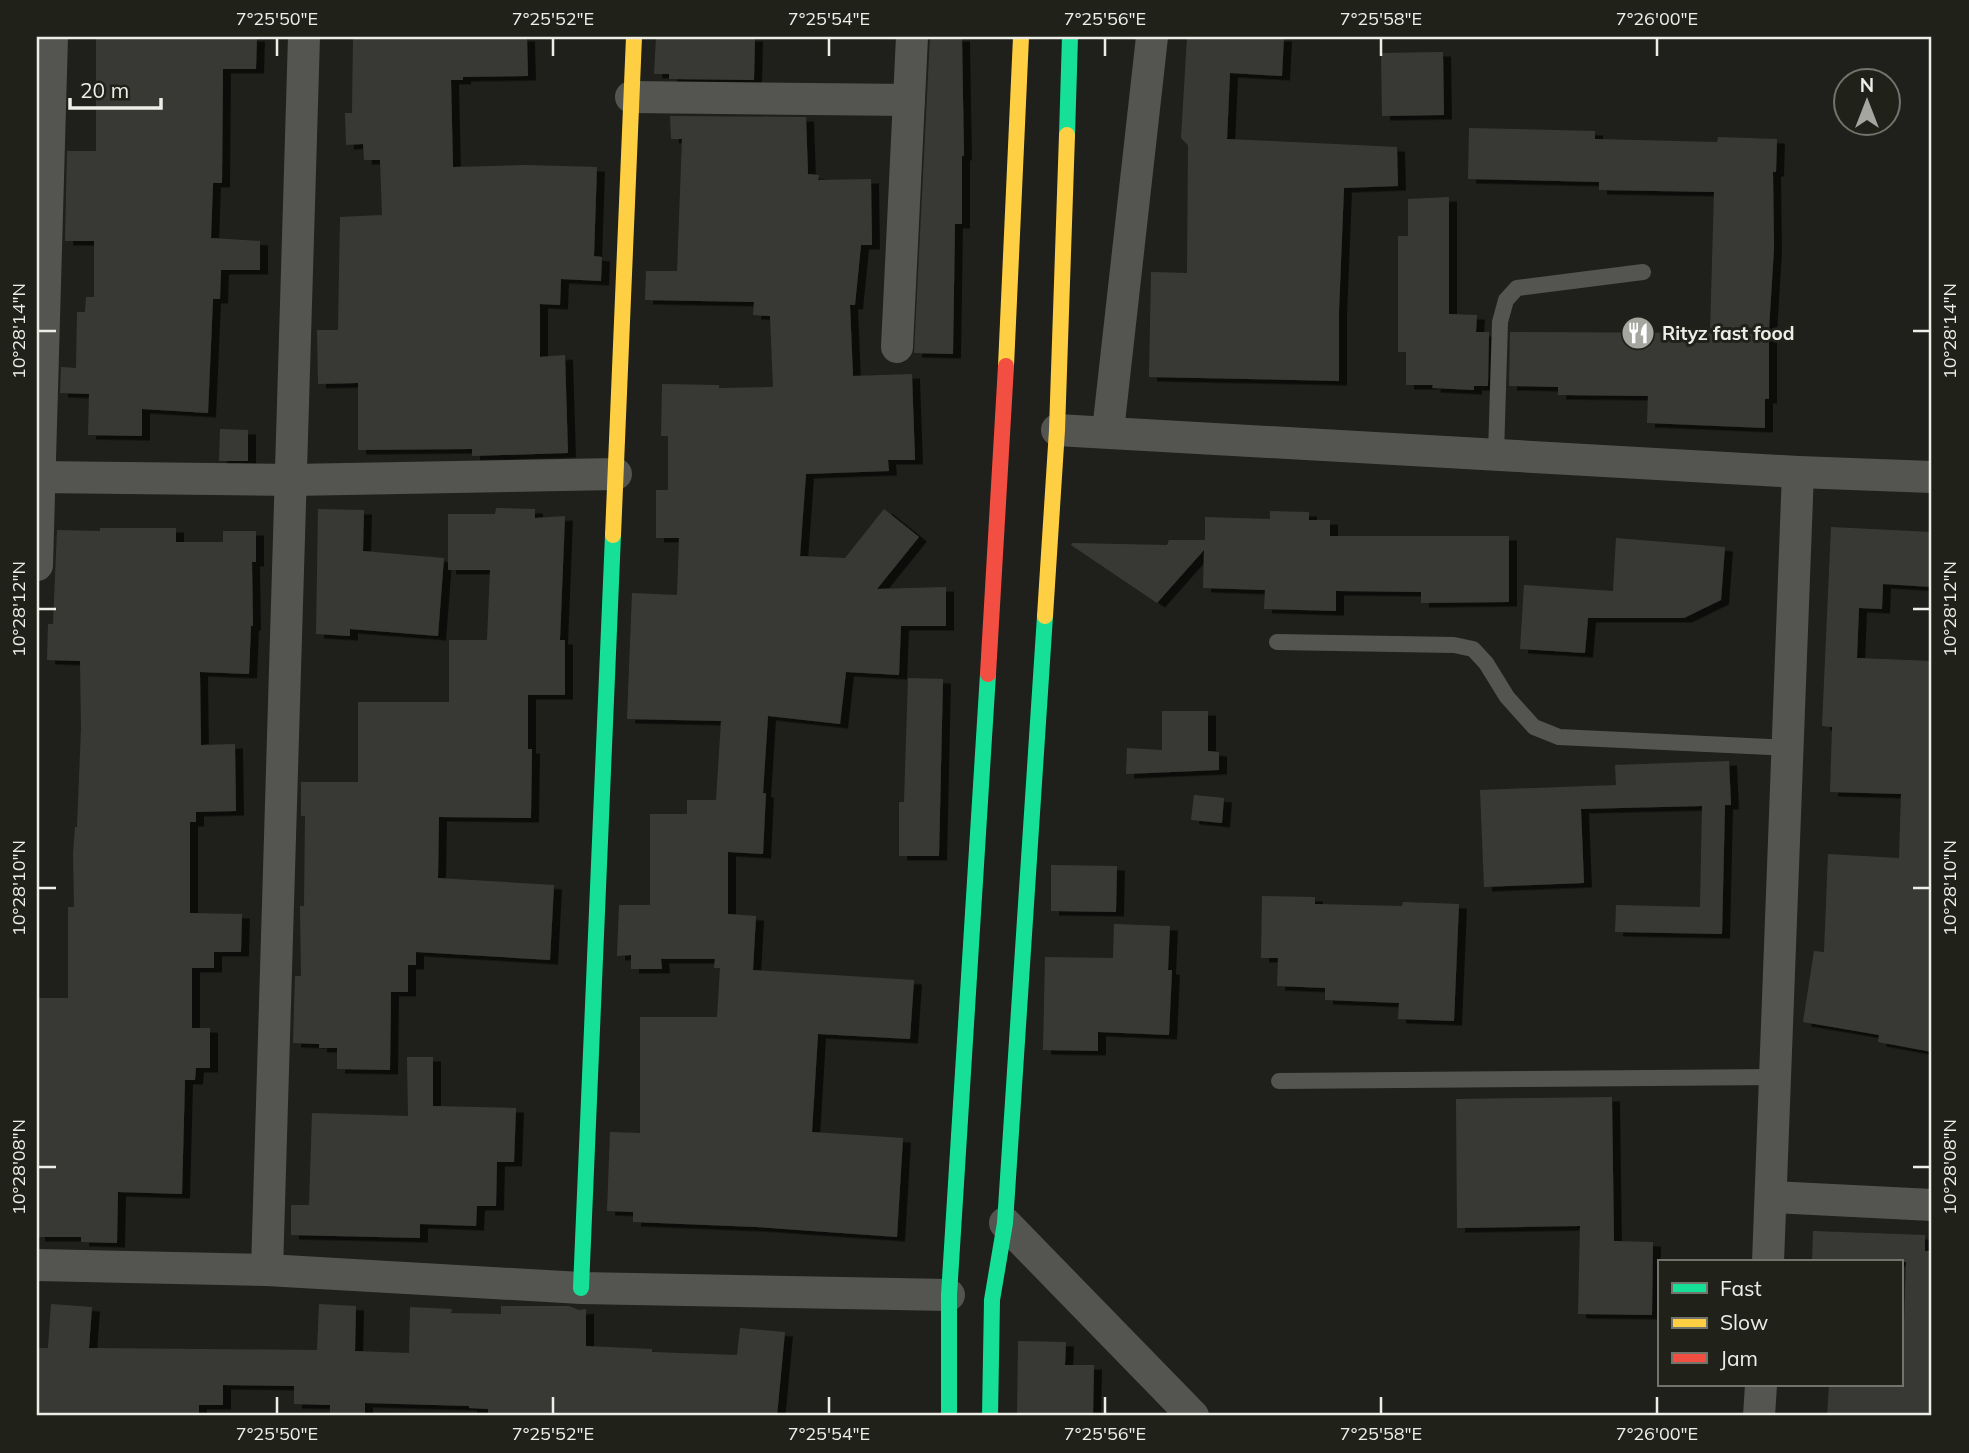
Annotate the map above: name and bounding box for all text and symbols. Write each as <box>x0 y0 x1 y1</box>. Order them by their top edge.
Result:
text: 7°25'50"E <box>236 7 318 30</box>
text: 7°25'52"E <box>512 7 594 30</box>
text: 7°25'54"E <box>788 7 870 30</box>
text: 7°25'56"E <box>1064 7 1146 30</box>
text: 7°25'58"E <box>1340 7 1422 30</box>
text: 7°26'00"E <box>1616 7 1698 30</box>
scale bar <box>70 66 161 110</box>
north arrow <box>1832 66 1902 136</box>
text: N <box>1860 73 1874 97</box>
text: 20 m <box>80 77 129 103</box>
text: 10°28'14"N <box>7 283 30 379</box>
text: 10°28'14"N <box>1938 283 1961 379</box>
restaurant icon: Rityz fast food <box>1619 314 1657 352</box>
place label: Rityz fast food <box>1662 321 1795 345</box>
text: 10°28'12"N <box>7 561 30 657</box>
text: 10°28'12"N <box>1938 561 1961 657</box>
text: 10°28'10"N <box>7 840 30 936</box>
text: 10°28'10"N <box>1938 840 1961 936</box>
text: 10°28'08"N <box>7 1119 30 1215</box>
text: 10°28'08"N <box>1938 1119 1961 1215</box>
legend <box>1658 1260 1902 1386</box>
text: Fast <box>1720 1275 1762 1301</box>
text: Slow <box>1720 1309 1768 1335</box>
text: Jam <box>1720 1345 1758 1371</box>
text: 7°25'50"E <box>236 1422 318 1445</box>
text: 7°25'52"E <box>512 1422 594 1445</box>
text: 7°25'54"E <box>788 1422 870 1445</box>
text: 7°25'56"E <box>1064 1422 1146 1445</box>
text: 7°25'58"E <box>1340 1422 1422 1445</box>
text: 7°26'00"E <box>1616 1422 1698 1445</box>

